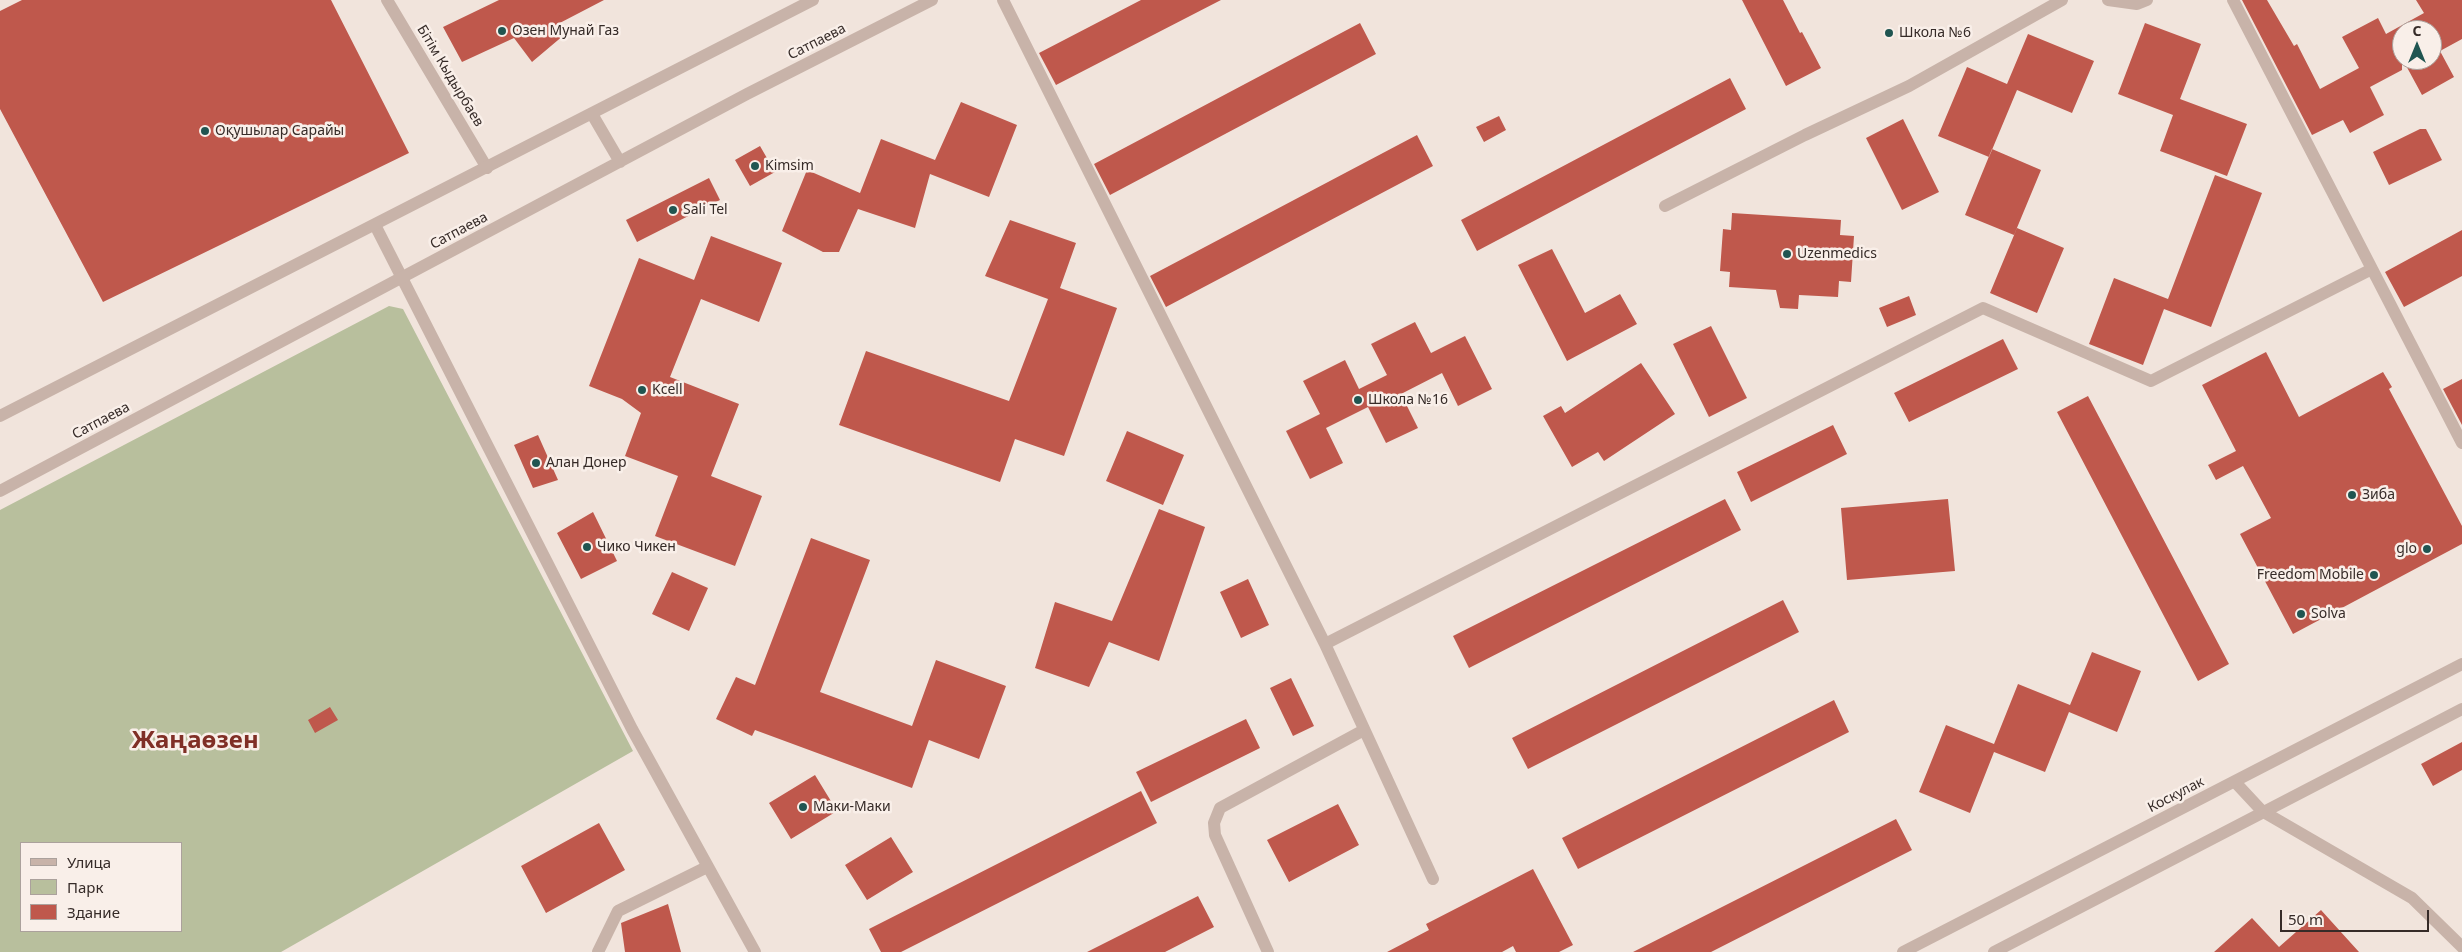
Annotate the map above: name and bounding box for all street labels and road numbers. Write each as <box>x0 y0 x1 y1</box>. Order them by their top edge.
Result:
street label: Сатпаева <box>785 20 849 64</box>
street label: Бiтiм Кыдырбаев <box>413 22 487 130</box>
street label: Сатпаева <box>427 209 491 253</box>
street label: Сатпаева <box>69 399 133 443</box>
street label: Коскулак <box>2145 774 2207 816</box>

